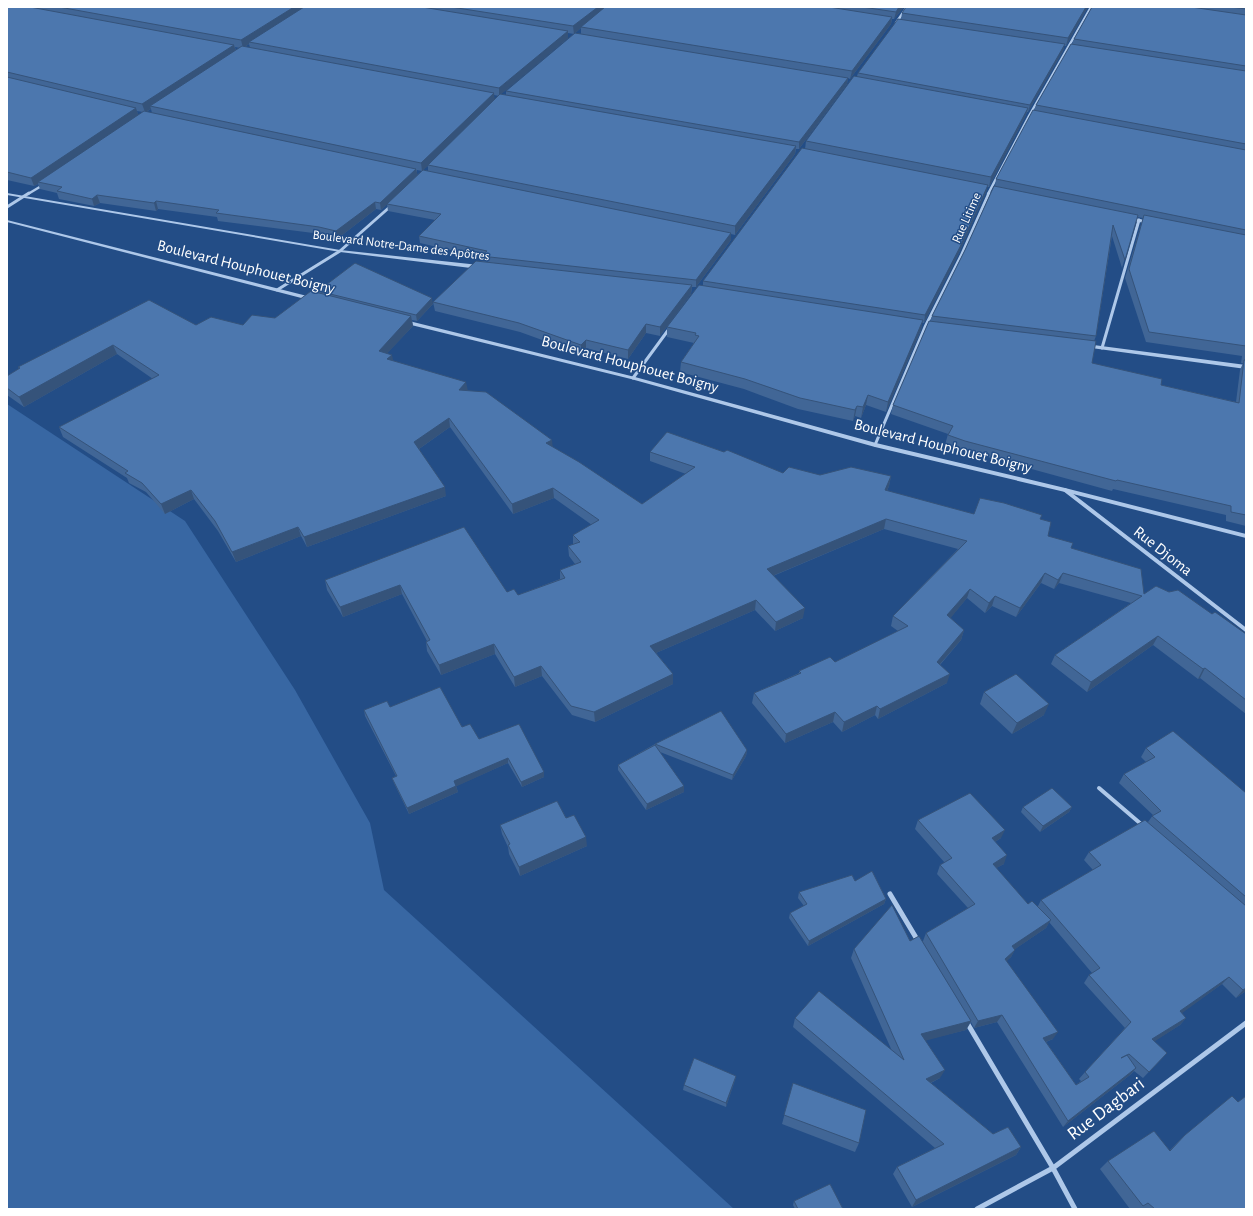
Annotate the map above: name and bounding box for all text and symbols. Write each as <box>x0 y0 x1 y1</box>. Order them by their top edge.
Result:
street label: Rue Litime <box>950 191 984 245</box>
street label: Boulevard Notre-Dame des Apôtres <box>312 229 490 263</box>
street label: Boulevard Houphouet Boigny <box>155 237 337 298</box>
street label: Boulevard Houphouet Boigny <box>539 333 720 396</box>
street label: Boulevard Houphouet Boigny <box>852 416 1034 477</box>
street label: Rue Djoma <box>1130 523 1195 580</box>
street label: Rue Dagbari <box>1064 1074 1148 1144</box>

